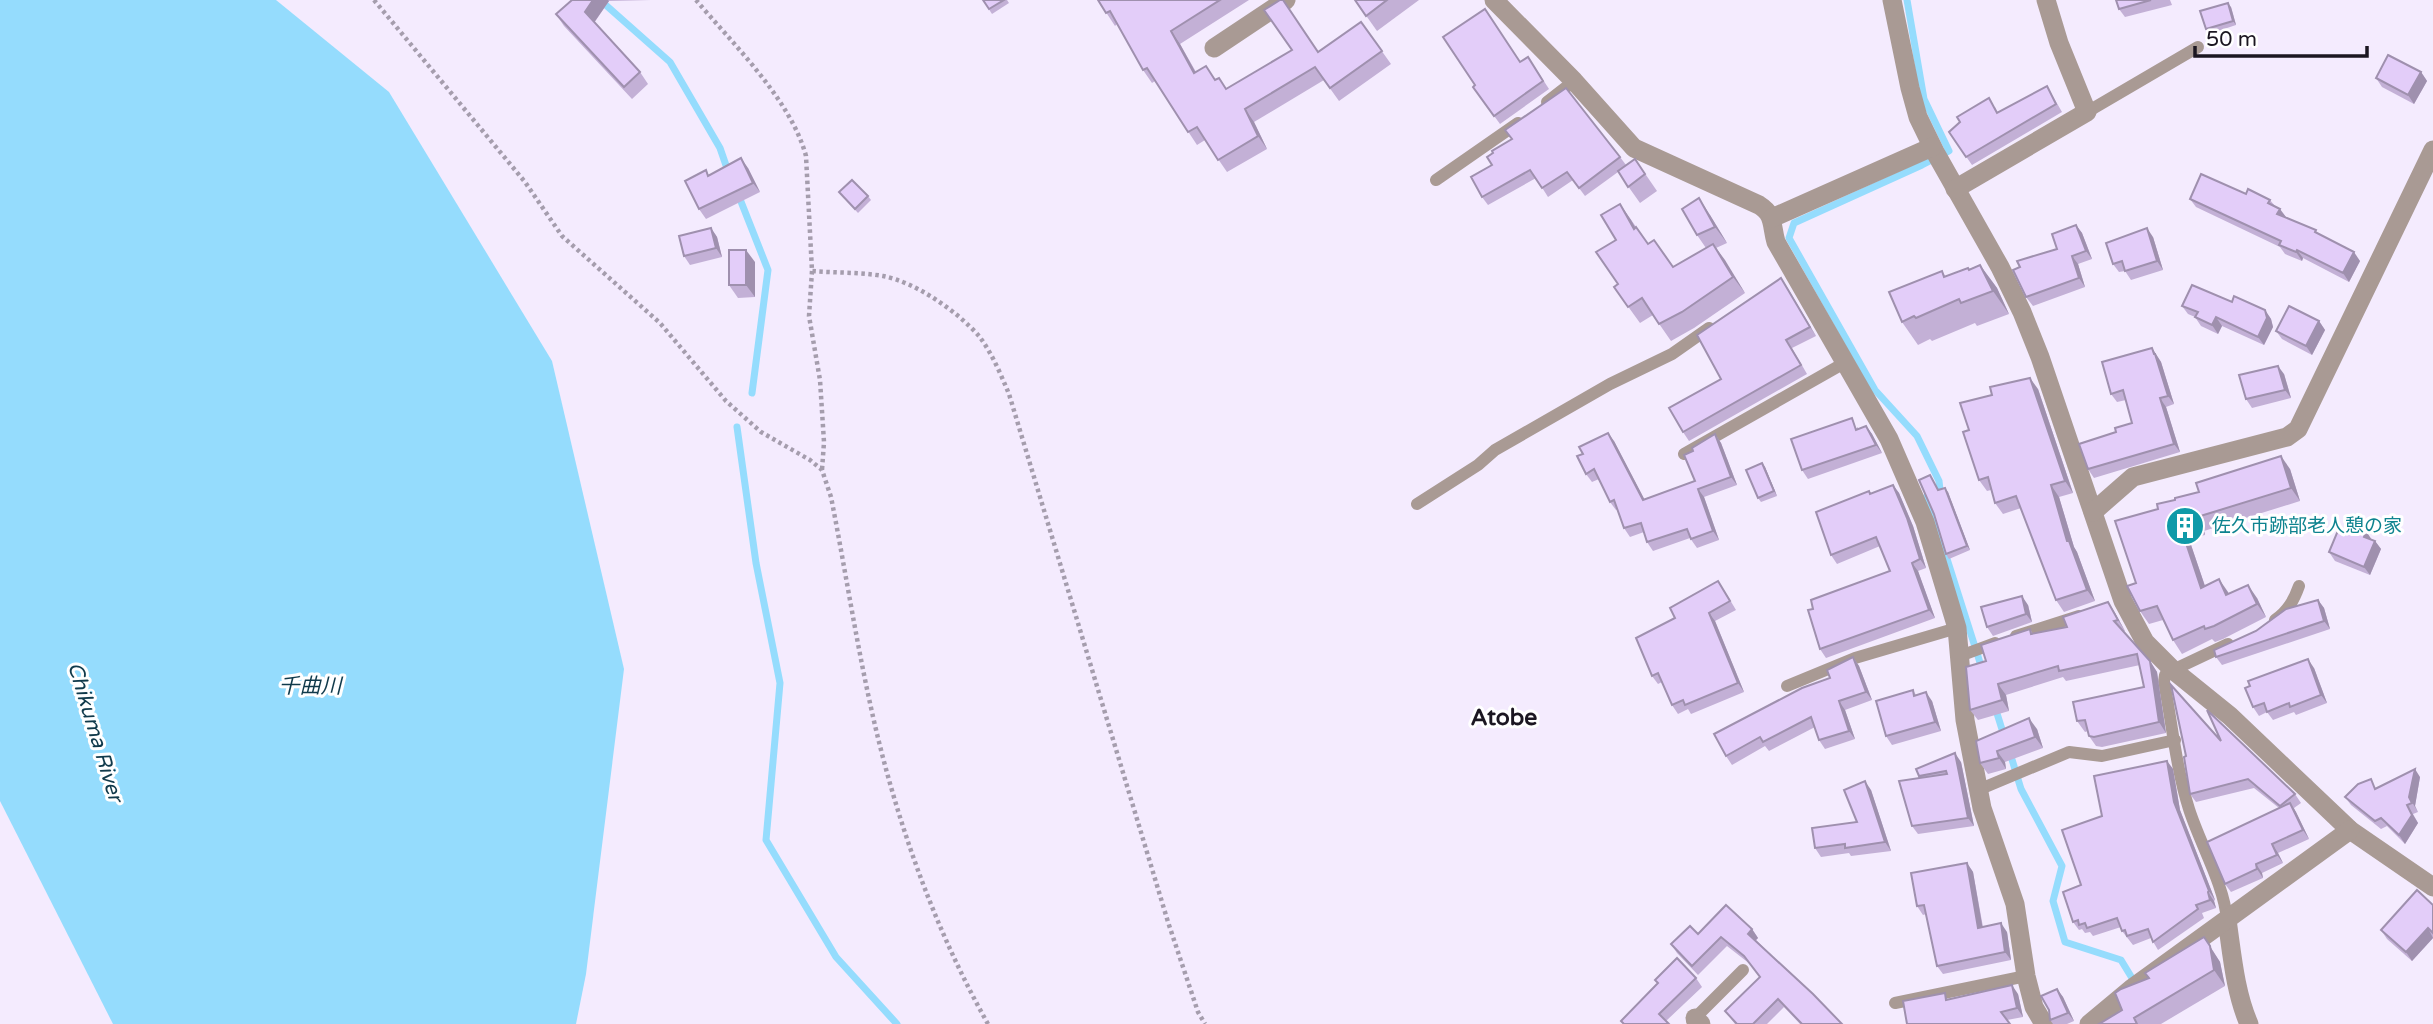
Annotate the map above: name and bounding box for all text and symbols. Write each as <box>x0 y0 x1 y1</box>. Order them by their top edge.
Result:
scale bar <box>2195 14 2366 58</box>
text: 50 m <box>2206 27 2257 52</box>
building icon: 佐久市跡部老人憩の家 <box>2164 505 2206 547</box>
place label: 佐久市跡部老人憩の家 <box>2212 515 2402 537</box>
water label: Chikuma River <box>62 659 129 808</box>
water label: 千曲川 <box>279 674 343 699</box>
district label: Atobe <box>1471 704 1537 732</box>

